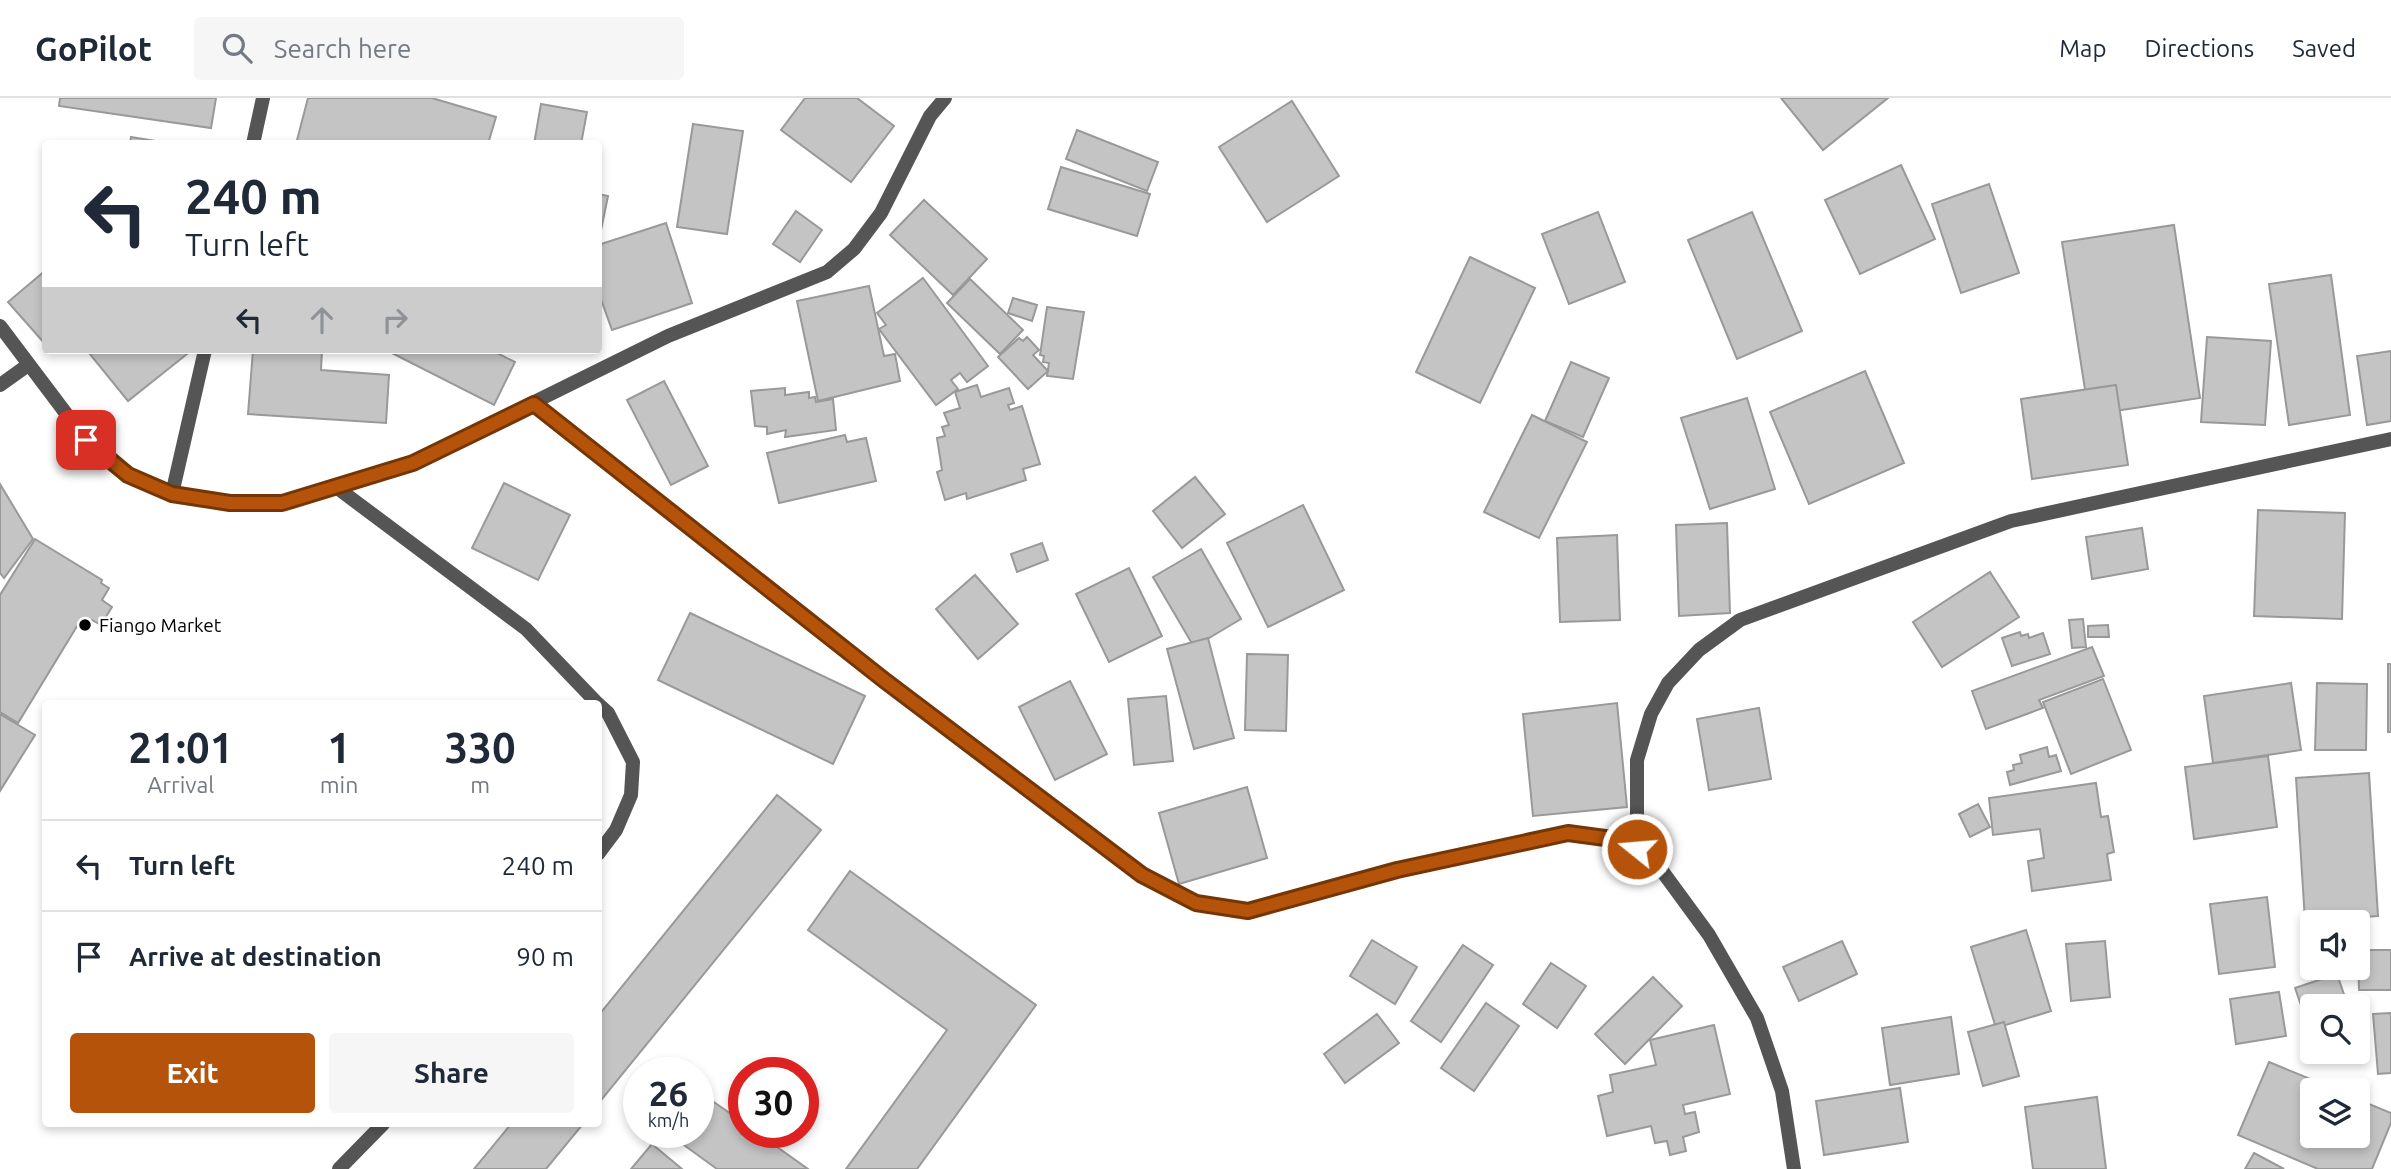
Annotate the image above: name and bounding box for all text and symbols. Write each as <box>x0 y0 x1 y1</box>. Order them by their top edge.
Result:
search box <box>194 17 684 80</box>
icon: search <box>218 29 256 67</box>
text: GoPilot <box>35 30 152 67</box>
text: Search here <box>274 34 411 63</box>
text: Map <box>2059 35 2106 62</box>
text: Directions <box>2144 35 2254 62</box>
text: Saved <box>2292 35 2356 62</box>
icon: left <box>70 168 161 259</box>
text: 240 m <box>185 168 322 223</box>
text: Turn left <box>185 226 309 262</box>
icon: left <box>230 301 268 339</box>
icon: ahead <box>303 301 341 339</box>
icon: right <box>376 301 414 339</box>
pin <box>56 410 116 470</box>
icon: arrive <box>67 421 105 459</box>
place label: Fiango Market <box>99 614 222 636</box>
marker: Fiango Market <box>77 617 93 633</box>
text: 21:01 <box>128 724 233 771</box>
text: 1 <box>327 724 351 771</box>
text: 330 <box>445 724 516 771</box>
text: Arrival <box>147 772 214 797</box>
text: min <box>320 772 358 797</box>
text: m <box>470 772 490 797</box>
position arrow <box>1600 812 1674 886</box>
icon: left <box>70 847 108 885</box>
text: Turn left <box>129 851 235 880</box>
text: 240 m <box>502 851 574 880</box>
map controls <box>2300 910 2370 1148</box>
button: sound <box>2300 910 2370 980</box>
icon: arrive <box>70 938 108 976</box>
text: Arrive at destination <box>129 942 382 971</box>
text: 90 m <box>516 942 574 971</box>
button: search <box>2300 994 2370 1064</box>
button: Exit <box>70 1033 315 1113</box>
button: Share <box>329 1033 574 1113</box>
speed limit sign: 30 <box>728 1057 819 1148</box>
text: 26 <box>649 1073 688 1113</box>
button: layers <box>2300 1078 2370 1148</box>
text: km/h <box>648 1110 689 1130</box>

